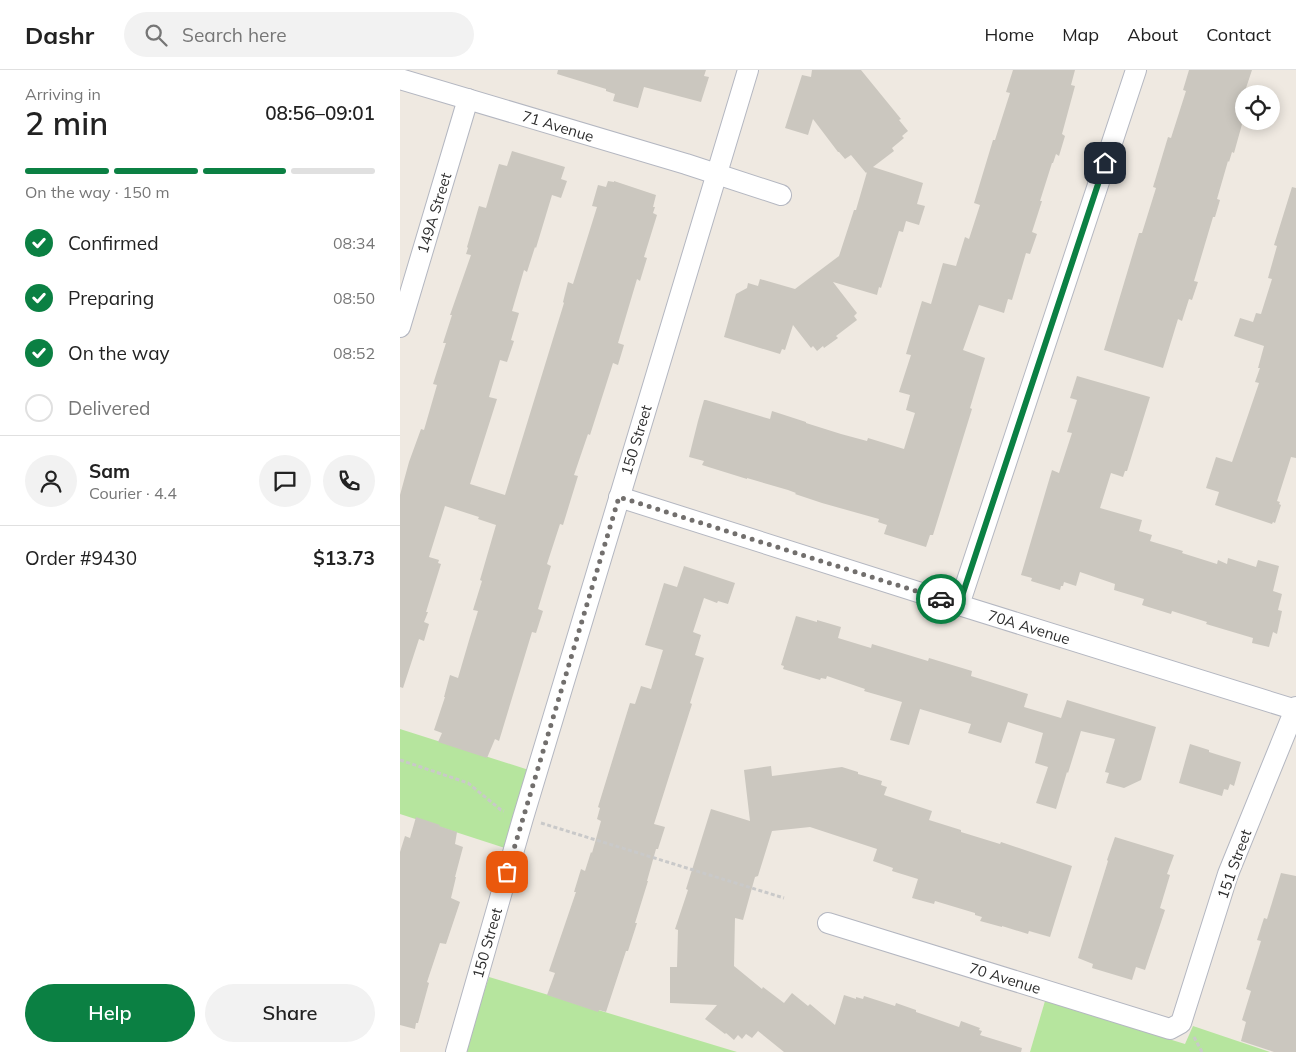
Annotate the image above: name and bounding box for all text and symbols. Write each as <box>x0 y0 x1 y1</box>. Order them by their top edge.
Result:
search box <box>124 12 474 57</box>
text: Dashr <box>25 20 94 50</box>
icon: search <box>142 21 170 49</box>
text: Search here <box>182 23 287 47</box>
text: Home <box>984 23 1034 46</box>
text: Map <box>1062 23 1099 46</box>
text: About <box>1127 23 1178 46</box>
text: Contact <box>1206 23 1271 46</box>
text: Arriving in <box>25 84 101 104</box>
map controls <box>1235 85 1280 130</box>
button: locate <box>1235 85 1280 130</box>
text: 08:56–09:01 <box>265 101 375 125</box>
text: 2 min <box>25 103 108 143</box>
street label: 71 Avenue <box>520 106 596 146</box>
pin <box>1084 142 1126 184</box>
icon: home <box>1091 149 1119 177</box>
street label: 149A Street <box>413 170 455 256</box>
text: On the way · 150 m <box>25 182 170 202</box>
icon: check <box>25 229 53 257</box>
text: Confirmed <box>68 231 159 255</box>
text: 08:34 <box>333 233 375 253</box>
icon: check <box>25 284 53 312</box>
text: Preparing <box>68 286 154 310</box>
text: 08:50 <box>333 288 375 308</box>
icon: check <box>25 339 53 367</box>
text: On the way <box>68 341 170 365</box>
text: 08:52 <box>333 343 375 363</box>
text: Delivered <box>68 396 150 420</box>
street label: 150 Street <box>616 403 656 477</box>
button: person <box>25 455 77 507</box>
button: chat <box>259 455 311 507</box>
button: phone <box>323 455 375 507</box>
text: Sam <box>89 459 130 483</box>
text: Courier · 4.4 <box>89 483 177 503</box>
text: Order #9430 <box>25 546 137 570</box>
text: $13.73 <box>313 546 375 570</box>
courier <box>916 574 966 624</box>
icon: car <box>927 585 955 613</box>
street label: 70A Avenue <box>985 605 1073 649</box>
street label: 151 Street <box>1213 827 1255 901</box>
pin <box>486 851 528 893</box>
icon: bag <box>493 858 521 886</box>
street label: 150 Street <box>468 906 506 980</box>
street label: 70 Avenue <box>967 958 1043 998</box>
button: Help <box>25 984 195 1042</box>
button: Share <box>205 984 375 1042</box>

